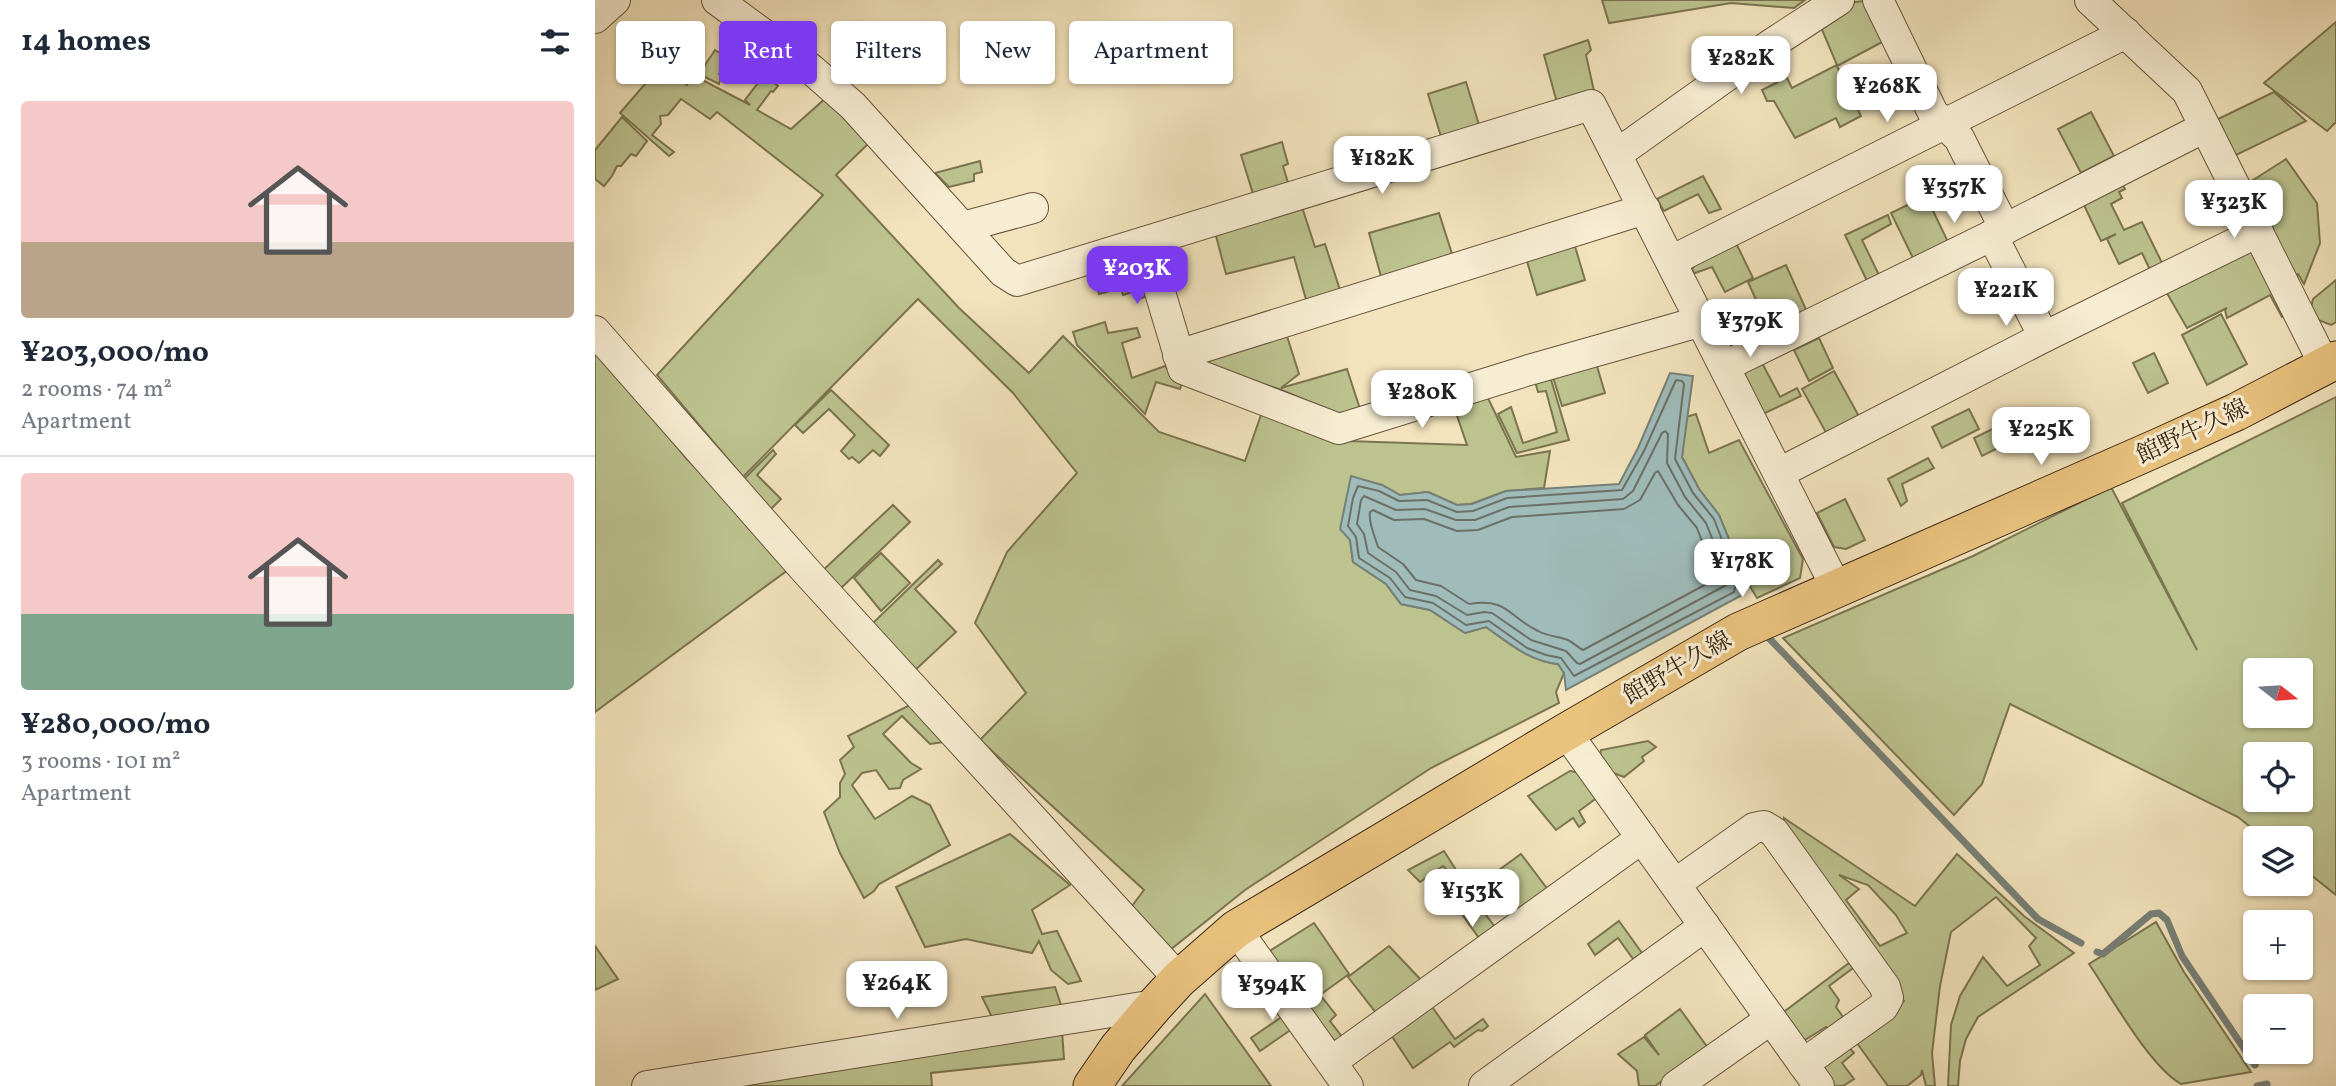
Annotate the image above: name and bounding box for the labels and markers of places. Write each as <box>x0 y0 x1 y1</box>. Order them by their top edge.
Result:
pin: ¥282K <box>1692 36 1790 96</box>
pin: ¥268K <box>1838 64 1936 124</box>
pin: ¥182K <box>1333 136 1431 196</box>
pin: ¥357K <box>1905 166 2003 225</box>
pin: ¥323K <box>2185 180 2283 240</box>
pin: ¥203K <box>1088 246 1186 306</box>
pin: ¥221K <box>1957 268 2055 328</box>
pin: ¥379K <box>1701 300 1799 359</box>
pin: ¥280K <box>1373 370 1471 430</box>
pin: ¥225K <box>1992 407 2090 467</box>
pin: ¥178K <box>1693 540 1791 599</box>
pin: ¥153K <box>1423 870 1521 929</box>
pin: ¥264K <box>848 962 946 1021</box>
pin: ¥394K <box>1223 962 1321 1022</box>

